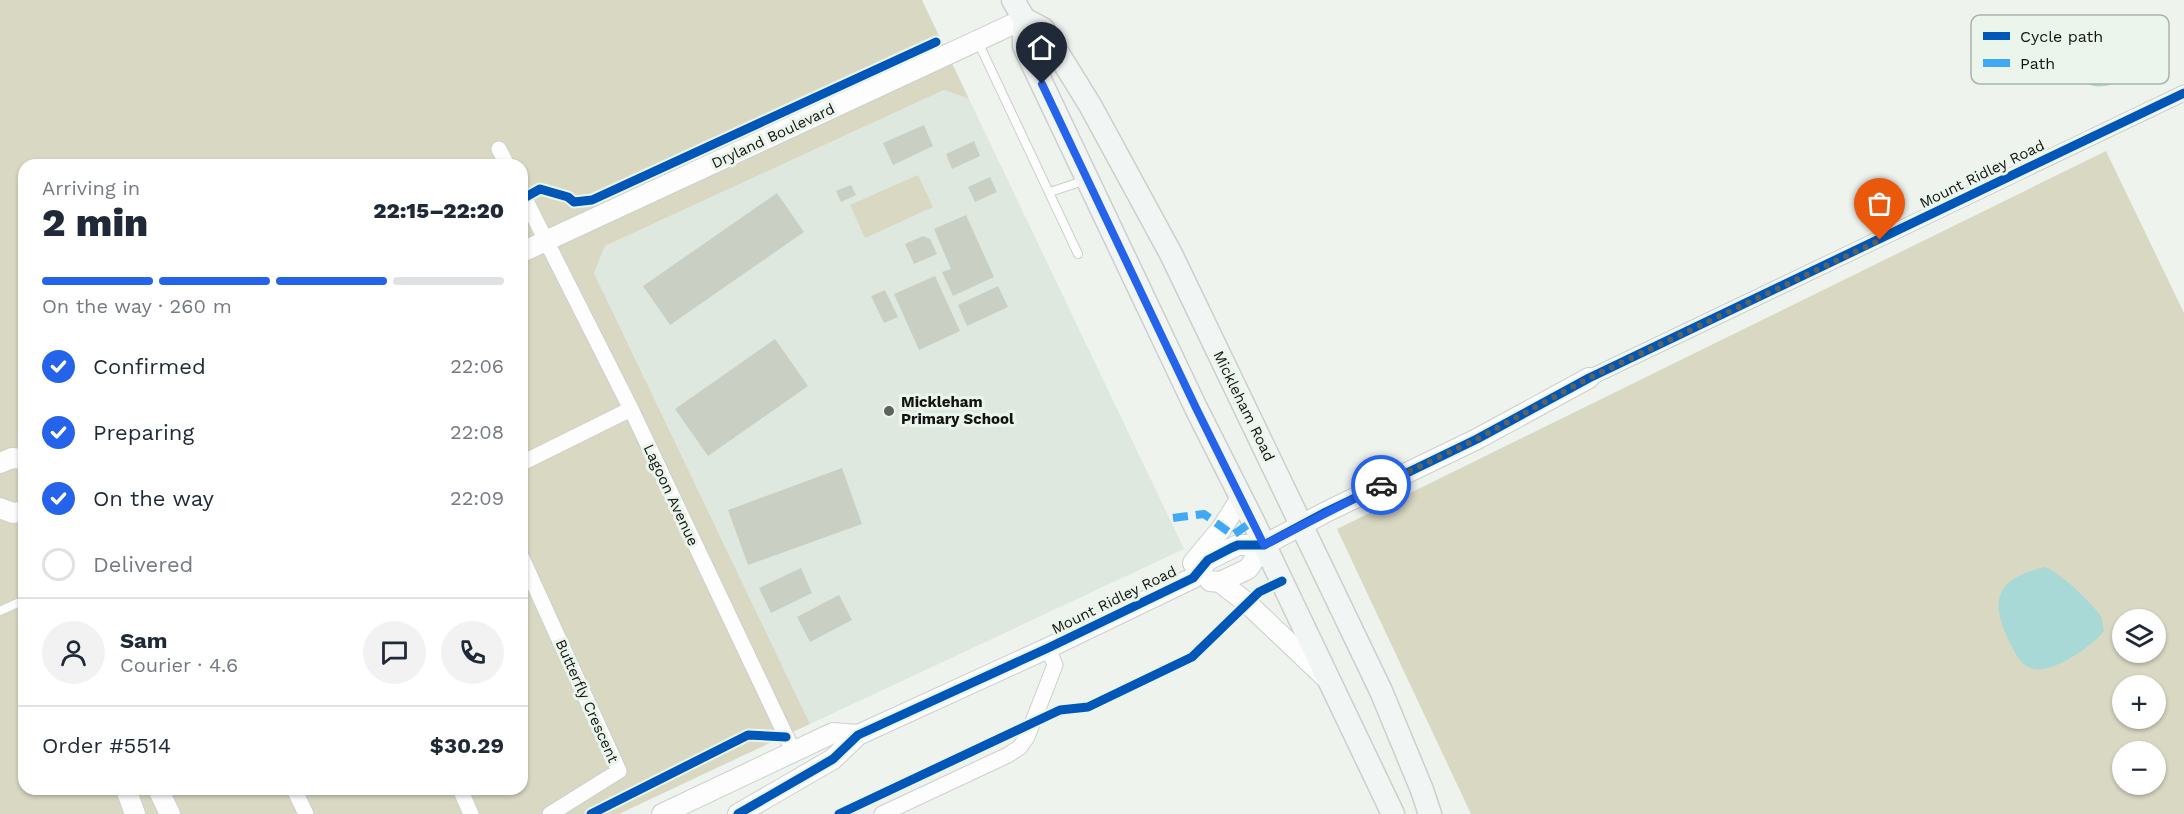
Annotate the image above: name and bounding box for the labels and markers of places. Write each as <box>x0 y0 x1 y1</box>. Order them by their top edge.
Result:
pin <box>1016 22 1067 84</box>
pin <box>1854 178 1905 240</box>
place label: Mickleham Primary School <box>901 393 1014 428</box>
marker: Mickleham Primary School <box>882 404 896 418</box>

